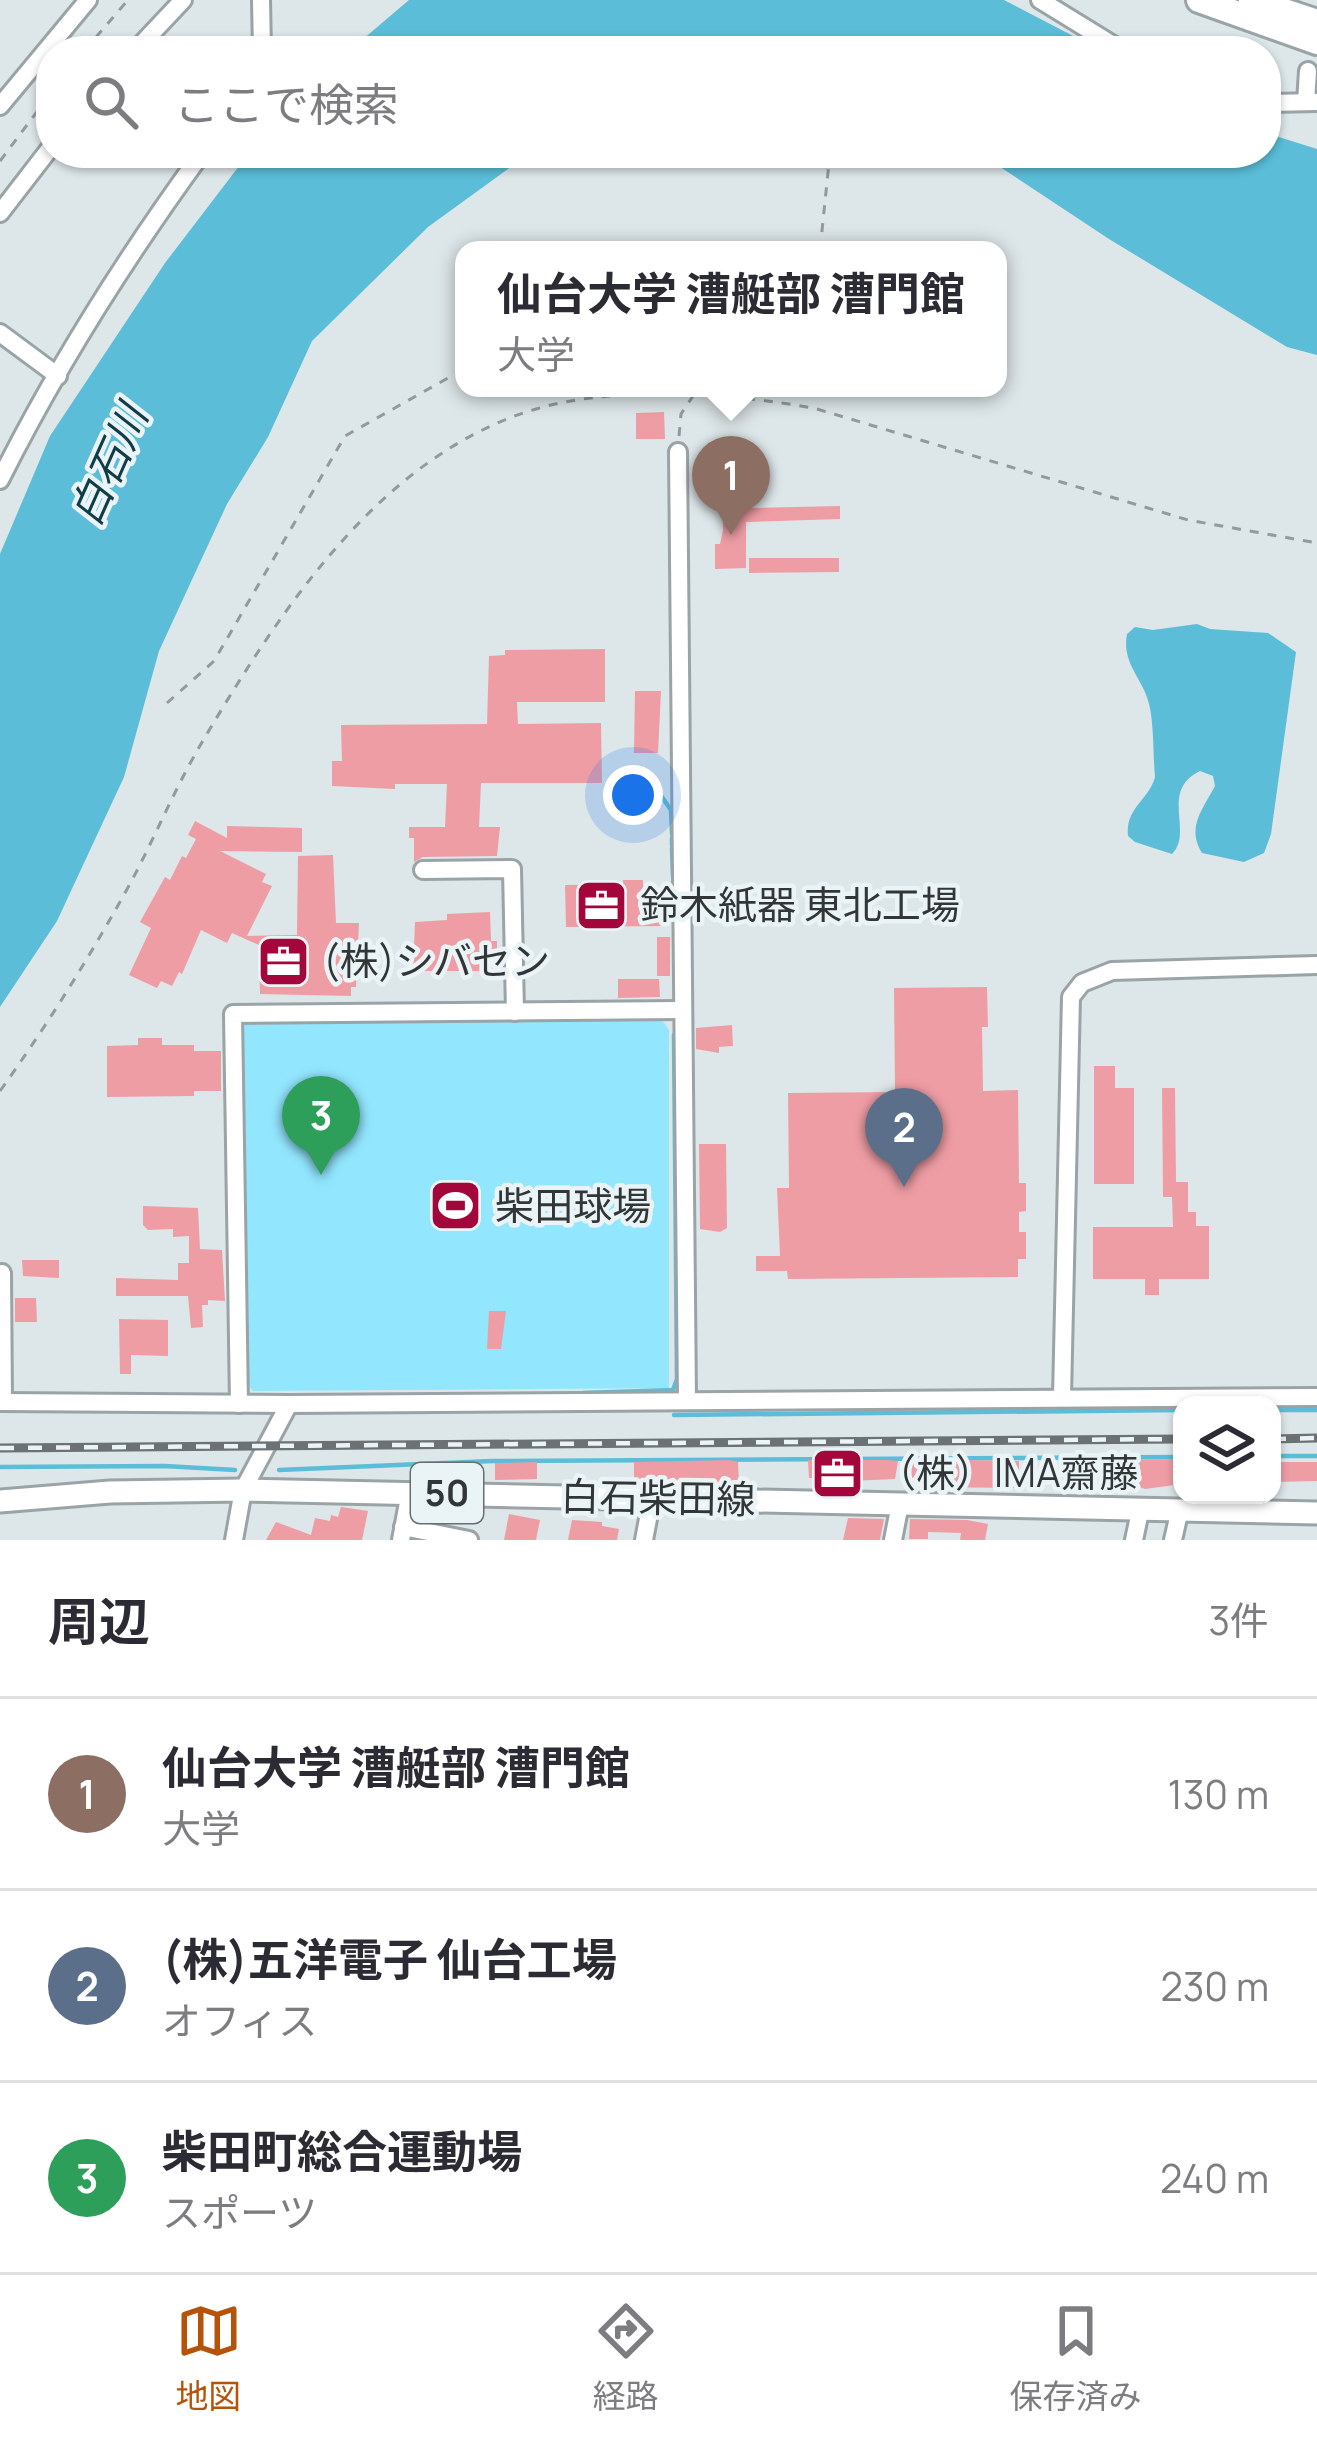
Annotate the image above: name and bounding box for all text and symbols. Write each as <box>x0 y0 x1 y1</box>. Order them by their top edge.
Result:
search box <box>36 36 1281 168</box>
icon: search <box>78 69 144 135</box>
text: ここで検索 <box>174 73 399 135</box>
popup <box>455 241 1007 397</box>
text: 仙台大学 漕艇部 漕門館 <box>497 262 965 324</box>
text: 大学 <box>497 327 575 381</box>
water label: 白石川 <box>56 392 162 534</box>
pin: 1 <box>692 436 770 535</box>
your location <box>603 765 663 825</box>
office icon: 鈴木紙器 東北工場 <box>573 877 629 933</box>
place label: 鈴木紙器 東北工場 <box>640 877 960 931</box>
office icon: (株)シバセン <box>256 933 312 989</box>
place label: (株)シバセン <box>323 933 550 987</box>
pin: 3 <box>282 1076 360 1175</box>
pin: 2 <box>865 1088 943 1187</box>
sports icon: 柴田球場 <box>428 1178 484 1234</box>
place label: 柴田球場 <box>495 1178 651 1232</box>
map controls <box>1173 1396 1281 1504</box>
button: layers <box>1173 1396 1281 1504</box>
office icon: （株）IMA齋藤 <box>810 1445 866 1501</box>
place label: （株）IMA齋藤 <box>877 1445 1139 1499</box>
road number: 50 <box>411 1463 483 1523</box>
street label: 白石柴田線 <box>560 1468 756 1526</box>
text: 周辺 <box>48 1586 150 1655</box>
text: 3件 <box>1208 1593 1269 1647</box>
text: 仙台大学 漕艇部 漕門館 <box>162 1736 630 1798</box>
text: 1 <box>78 1767 96 1821</box>
text: 130 m <box>1168 1767 1269 1821</box>
text: 大学 <box>162 1801 240 1855</box>
text: (株)五洋電子 仙台工場 <box>162 1928 617 1990</box>
text: 2 <box>75 1959 99 2013</box>
text: 230 m <box>1161 1959 1269 2013</box>
text: オフィス <box>162 1993 317 2047</box>
text: 柴田町総合運動場 <box>162 2120 522 2182</box>
text: 3 <box>76 2151 98 2205</box>
text: 240 m <box>1160 2151 1269 2205</box>
text: スポーツ <box>162 2185 317 2239</box>
tab: 地図 <box>176 2298 242 2418</box>
tab: 経路 <box>593 2298 659 2418</box>
tab: 保存済み <box>1010 2298 1142 2418</box>

